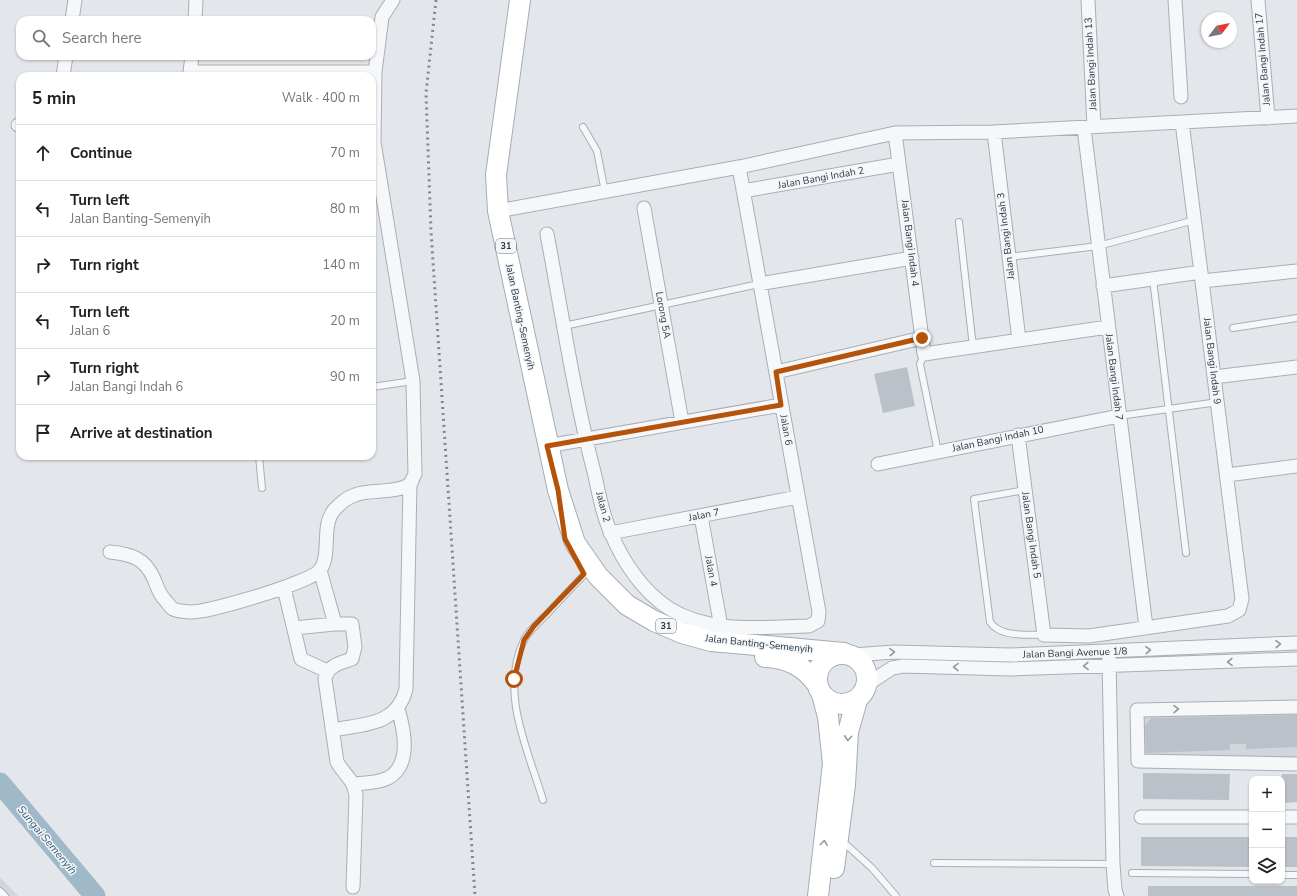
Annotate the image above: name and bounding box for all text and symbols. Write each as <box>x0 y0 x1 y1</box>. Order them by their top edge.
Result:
north arrow <box>1201 12 1237 48</box>
street label: Jalan Bangi Indah 17 <box>1252 12 1274 107</box>
search box <box>16 16 376 60</box>
street label: Jalan Bangi Indah 13 <box>1082 17 1100 112</box>
icon: search <box>30 27 52 49</box>
text: Search here <box>62 28 142 48</box>
text: 5 min <box>32 87 76 110</box>
text: Walk · 400 m <box>282 89 360 107</box>
icon: ahead <box>32 142 54 164</box>
text: Continue <box>70 143 132 163</box>
text: 70 m <box>330 144 360 162</box>
street label: Jalan Bangi Indah 2 <box>776 164 865 193</box>
text: Turn left <box>70 190 129 210</box>
street label: Jalan Bangi Indah 3 <box>994 192 1018 281</box>
icon: left <box>32 198 54 220</box>
street label: Jalan Bangi Indah 4 <box>898 198 922 287</box>
text: 80 m <box>330 200 360 218</box>
text: Jalan Banting-Semenyih <box>70 210 211 228</box>
road number: 31 <box>496 239 516 253</box>
icon: right <box>32 254 54 276</box>
text: Turn right <box>70 255 139 275</box>
text: 140 m <box>322 256 360 274</box>
street label: Jalan Banting-Semenyih <box>502 262 538 371</box>
street label: Lorong 5A <box>652 290 674 340</box>
text: Turn left <box>70 302 129 322</box>
icon: left <box>32 310 54 332</box>
text: 20 m <box>330 312 360 330</box>
street label: Jalan Bangi Indah 9 <box>1200 316 1224 405</box>
text: Jalan 6 <box>70 322 110 340</box>
route end <box>913 329 931 347</box>
street label: Jalan Bangi Indah 7 <box>1102 332 1126 421</box>
text: Turn right <box>70 358 139 378</box>
icon: right <box>32 366 54 388</box>
text: 90 m <box>330 368 360 386</box>
text: Jalan Bangi Indah 6 <box>70 378 183 396</box>
street label: Jalan 6 <box>776 413 796 447</box>
icon: arrive <box>32 422 54 444</box>
street label: Jalan Bangi Indah 10 <box>950 422 1045 456</box>
text: Arrive at destination <box>70 423 213 443</box>
street label: Jalan 2 <box>592 489 614 524</box>
street label: Jalan Bangi Indah 5 <box>1018 490 1044 579</box>
street label: Jalan 7 <box>686 505 721 525</box>
street label: Jalan 4 <box>701 554 721 588</box>
road number: 31 <box>656 619 676 633</box>
street label: Jalan Banting-Semenyih <box>703 631 814 657</box>
one-way arrow <box>1275 639 1281 648</box>
street label: Jalan Bangi Avenue 1/8 <box>1021 644 1128 662</box>
one-way arrow <box>1145 646 1151 654</box>
one-way arrow <box>889 648 895 657</box>
one-way arrow <box>1227 657 1233 666</box>
one-way arrow <box>1083 662 1089 670</box>
one-way arrow <box>953 663 959 672</box>
route start <box>505 670 523 688</box>
one-way arrow <box>1173 705 1179 713</box>
one-way arrow <box>843 735 852 741</box>
map controls <box>1249 776 1285 884</box>
button: + <box>1249 776 1285 812</box>
water label: Sungai Semenyih <box>14 802 80 878</box>
button: − <box>1249 812 1285 848</box>
one-way arrow <box>819 840 828 846</box>
button: layers <box>1249 848 1285 884</box>

